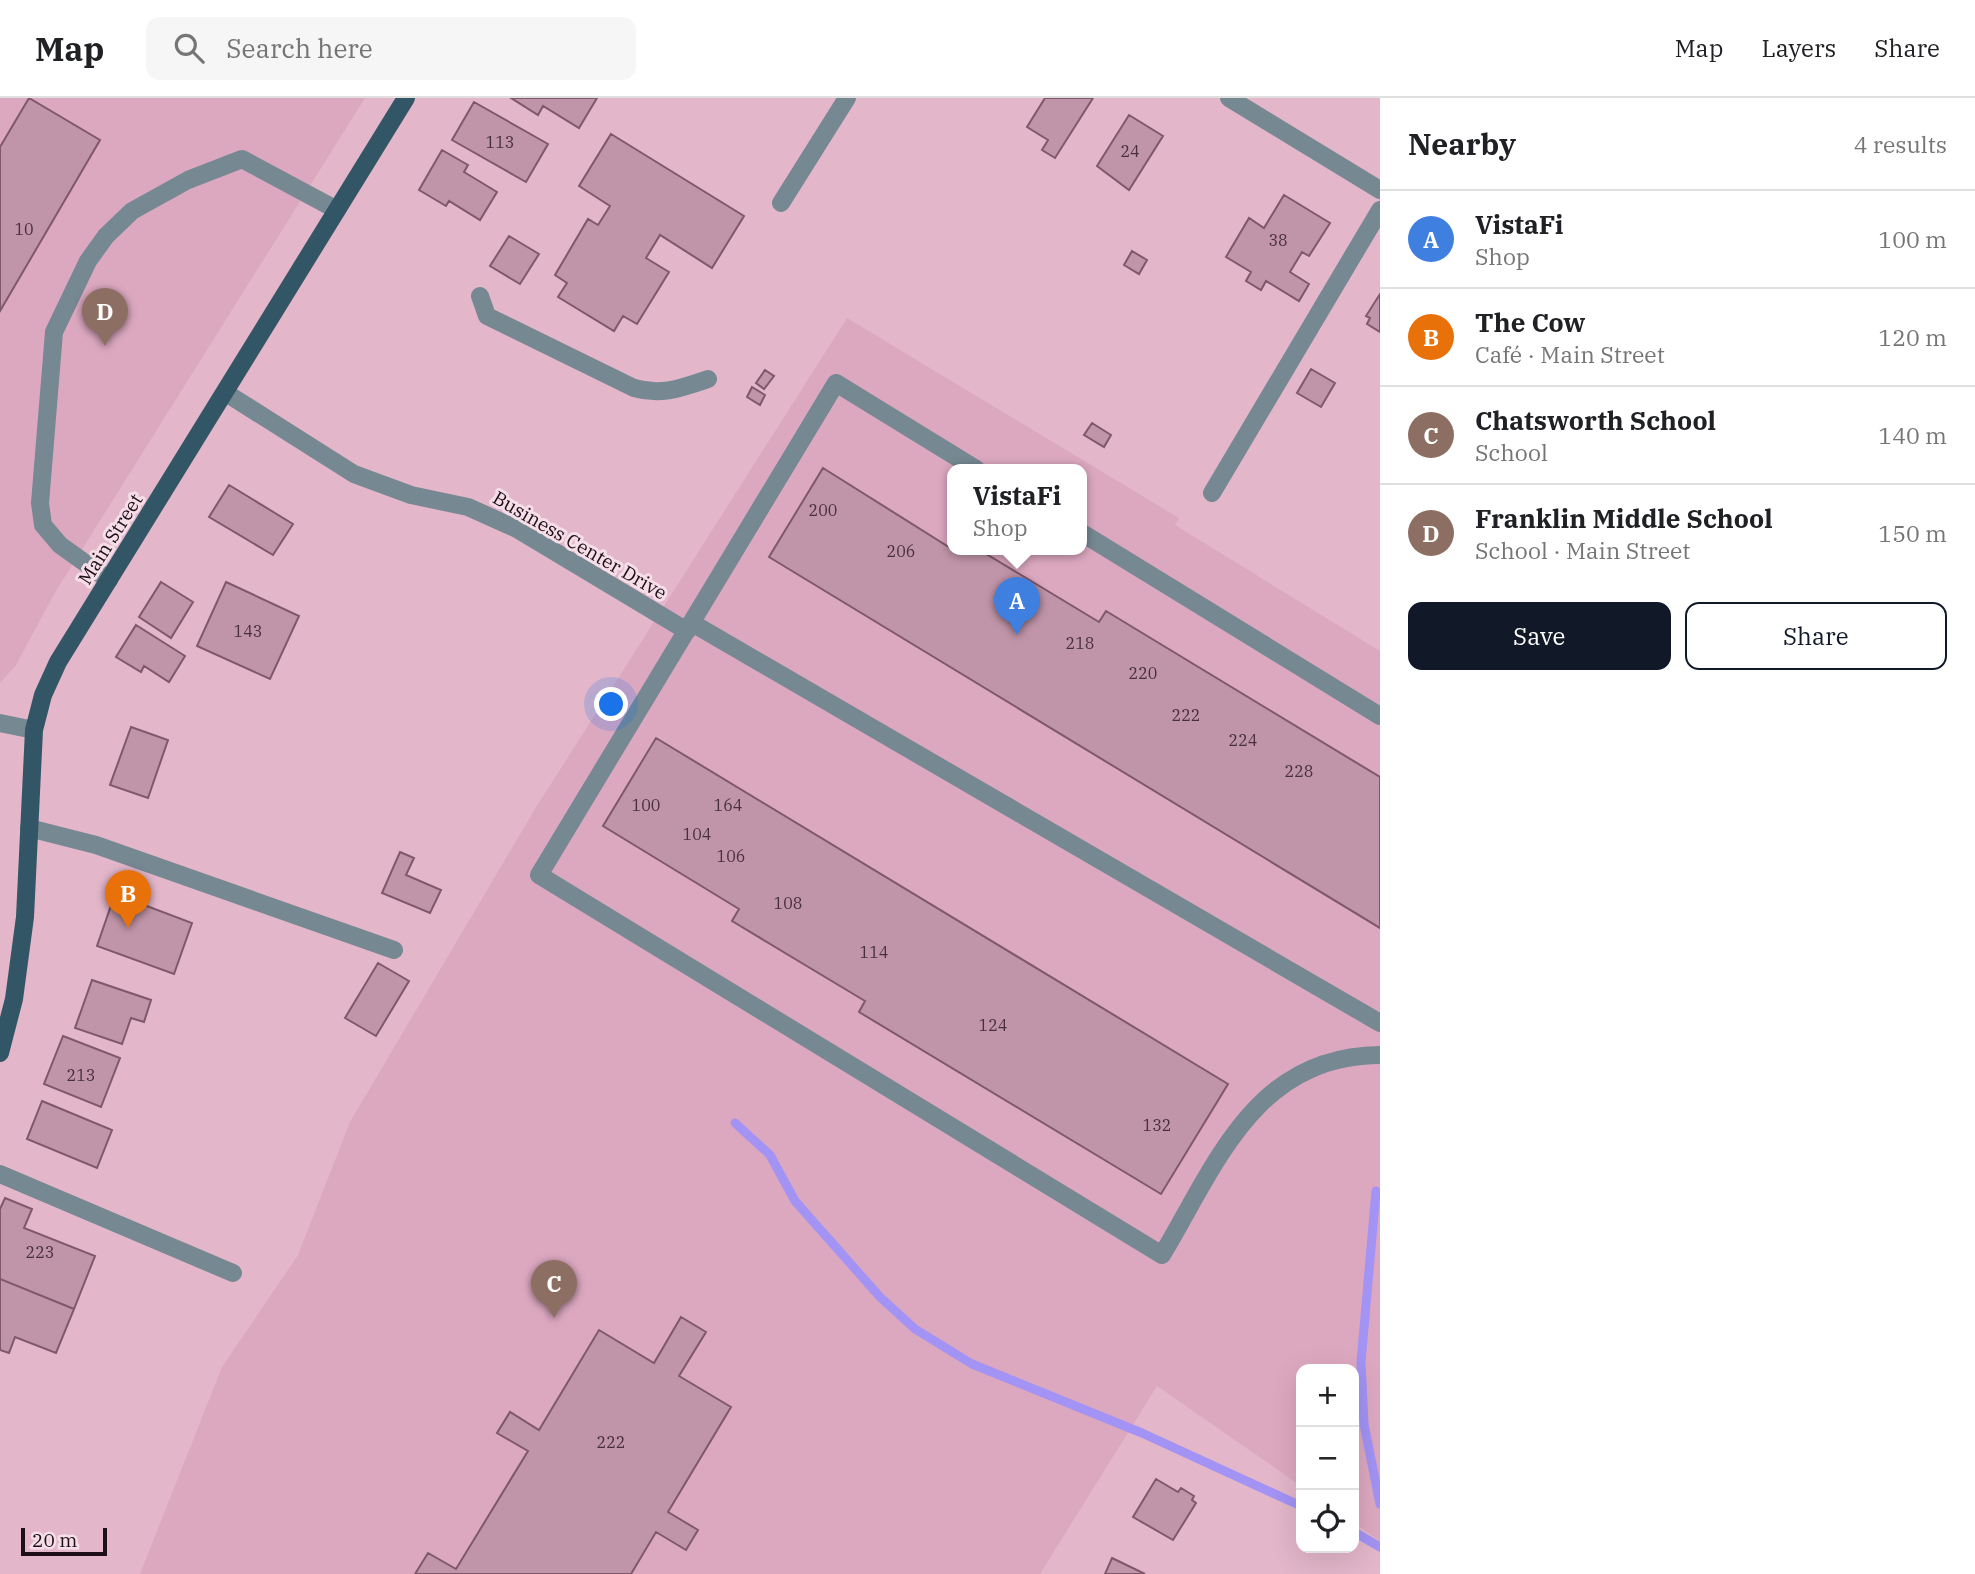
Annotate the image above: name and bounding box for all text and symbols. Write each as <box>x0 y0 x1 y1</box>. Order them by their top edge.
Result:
search box <box>146 17 636 80</box>
text: Map <box>35 27 104 70</box>
icon: search <box>170 29 208 67</box>
text: Search here <box>226 31 373 65</box>
text: Map <box>1675 32 1723 64</box>
text: Layers <box>1761 32 1836 64</box>
text: Share <box>1874 32 1940 64</box>
text: Nearby <box>1408 124 1516 163</box>
text: 4 results <box>1854 129 1947 159</box>
house number: 113 <box>486 132 514 152</box>
house number: 24 <box>1120 141 1140 161</box>
text: VistaFi <box>1475 207 1563 241</box>
house number: 10 <box>14 219 34 239</box>
text: A <box>1423 224 1439 254</box>
text: 100 m <box>1878 224 1947 254</box>
house number: 38 <box>1268 230 1288 250</box>
text: Shop <box>1475 241 1530 271</box>
pin: D <box>82 288 128 346</box>
text: The Cow <box>1475 305 1586 339</box>
text: B <box>1423 322 1439 352</box>
text: 120 m <box>1878 322 1947 352</box>
text: Café · Main Street <box>1475 339 1665 369</box>
text: Chatsworth School <box>1475 403 1716 437</box>
text: C <box>1423 420 1439 450</box>
text: 140 m <box>1878 420 1947 450</box>
text: School <box>1475 437 1548 467</box>
popup <box>947 464 1087 555</box>
text: VistaFi <box>973 478 1061 512</box>
street label: Business Center Drive <box>489 485 671 605</box>
street label: Main Street <box>73 489 148 589</box>
house number: 200 <box>809 500 837 520</box>
text: Franklin Middle School <box>1475 501 1773 535</box>
text: Shop <box>973 512 1028 542</box>
text: D <box>1422 518 1440 548</box>
text: 150 m <box>1878 518 1947 548</box>
text: School · Main Street <box>1475 535 1690 565</box>
house number: 206 <box>887 541 915 561</box>
pin: A <box>994 577 1040 635</box>
button: Save <box>1408 602 1671 670</box>
button: Share <box>1685 602 1947 670</box>
house number: 143 <box>234 621 262 641</box>
house number: 218 <box>1066 633 1094 653</box>
house number: 220 <box>1129 663 1157 683</box>
your location <box>594 687 628 721</box>
house number: 222 <box>1172 705 1200 725</box>
house number: 224 <box>1229 730 1257 750</box>
house number: 228 <box>1285 761 1313 781</box>
house number: 100 <box>632 795 660 815</box>
house number: 164 <box>714 795 742 815</box>
house number: 104 <box>683 824 711 844</box>
house number: 106 <box>717 846 745 866</box>
pin: B <box>105 870 151 928</box>
house number: 108 <box>774 893 802 913</box>
house number: 114 <box>860 942 888 962</box>
house number: 124 <box>979 1015 1007 1035</box>
house number: 213 <box>67 1065 95 1085</box>
house number: 132 <box>1143 1115 1171 1135</box>
house number: 223 <box>26 1242 54 1262</box>
pin: C <box>531 1260 577 1318</box>
map controls <box>1296 1364 1359 1553</box>
button: + <box>1296 1364 1359 1427</box>
button: − <box>1296 1427 1359 1490</box>
house number: 222 <box>597 1432 625 1452</box>
button: locate <box>1296 1490 1359 1553</box>
scale bar <box>21 1525 107 1557</box>
text: 20 m <box>32 1528 77 1552</box>

